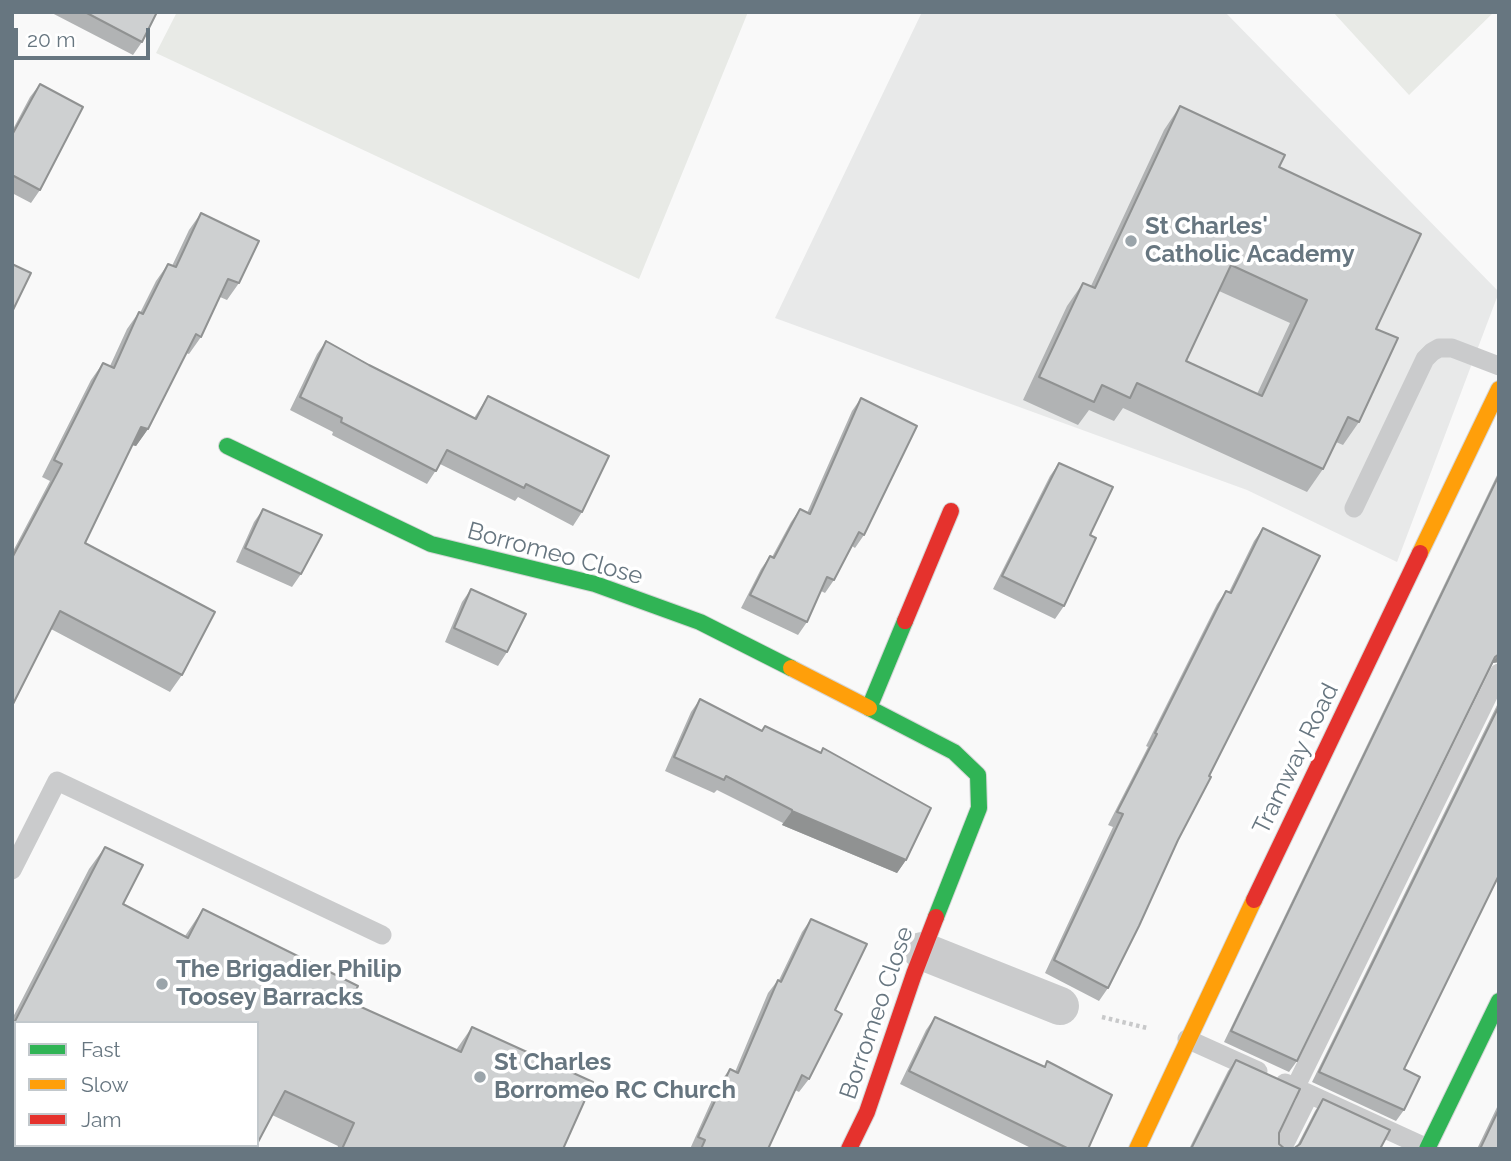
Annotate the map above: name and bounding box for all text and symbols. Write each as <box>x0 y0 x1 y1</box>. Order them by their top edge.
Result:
scale bar <box>18 14 154 58</box>
text: 20 m <box>27 27 75 52</box>
place label: St Charles' Catholic Academy <box>1145 213 1355 269</box>
marker: St Charles' Catholic Academy <box>1123 233 1139 249</box>
street label: Borromeo Close <box>464 517 646 591</box>
street label: Tramway Road <box>1247 679 1345 839</box>
street label: Borromeo Close <box>834 923 920 1103</box>
place label: The Brigadier Philip Toosey Barracks <box>176 956 402 1012</box>
marker: The Brigadier Philip Toosey Barracks <box>154 976 170 992</box>
legend <box>14 1021 259 1147</box>
text: Fast <box>81 1037 121 1062</box>
place label: St Charles Borromeo RC Church <box>494 1049 736 1105</box>
marker: St Charles Borromeo RC Church <box>472 1069 488 1085</box>
text: Slow <box>81 1072 129 1097</box>
text: Jam <box>81 1107 122 1132</box>

